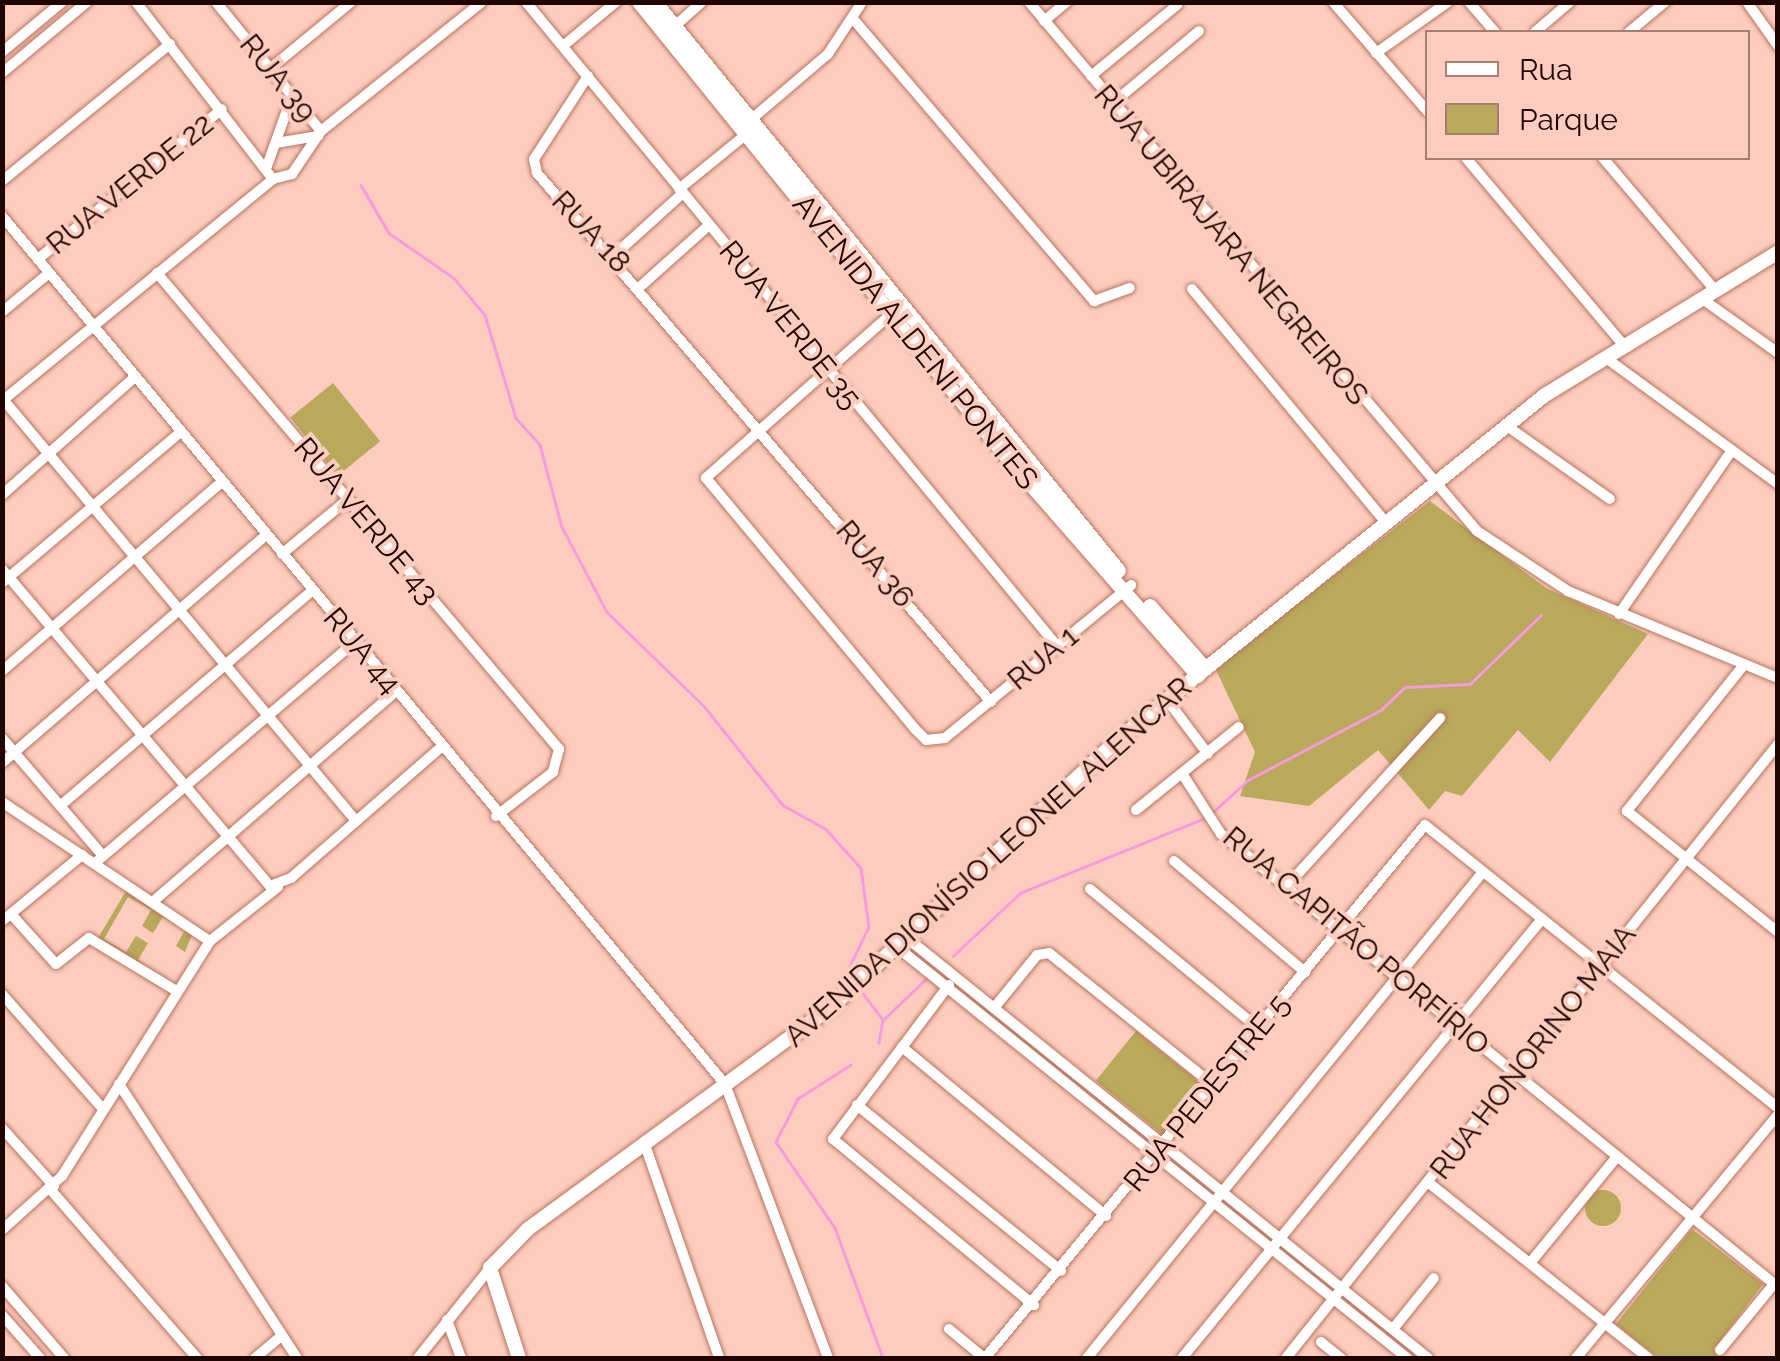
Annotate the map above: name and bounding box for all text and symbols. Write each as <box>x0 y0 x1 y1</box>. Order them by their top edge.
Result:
street label: RUA 39 <box>232 27 324 129</box>
legend <box>1425 30 1750 160</box>
text: Rua <box>1519 52 1573 87</box>
street label: RUA UBIRAJARA NEGREIROS <box>1086 77 1376 413</box>
text: Parque <box>1519 102 1618 137</box>
street label: RUA VERDE 22 <box>39 105 221 263</box>
street label: RUA 18 <box>544 183 638 281</box>
street label: AVENIDA ALDENI PONTES <box>784 186 1046 498</box>
street label: RUA VERDE 35 <box>711 233 869 417</box>
street label: RUA VERDE 43 <box>286 430 446 612</box>
street label: RUA 36 <box>828 513 922 615</box>
street label: RUA 44 <box>315 600 409 702</box>
street label: RUA 1 <box>1000 618 1086 698</box>
street label: AVENIDA DIONÍSIO LEONEL ALENCAR <box>776 669 1200 1055</box>
street label: RUA CAPITÃO PORFÍRIO <box>1215 819 1497 1063</box>
street label: RUA HONORINO MAIA <box>1422 917 1644 1187</box>
street label: RUA PEDESTRE 5 <box>1116 987 1298 1199</box>

